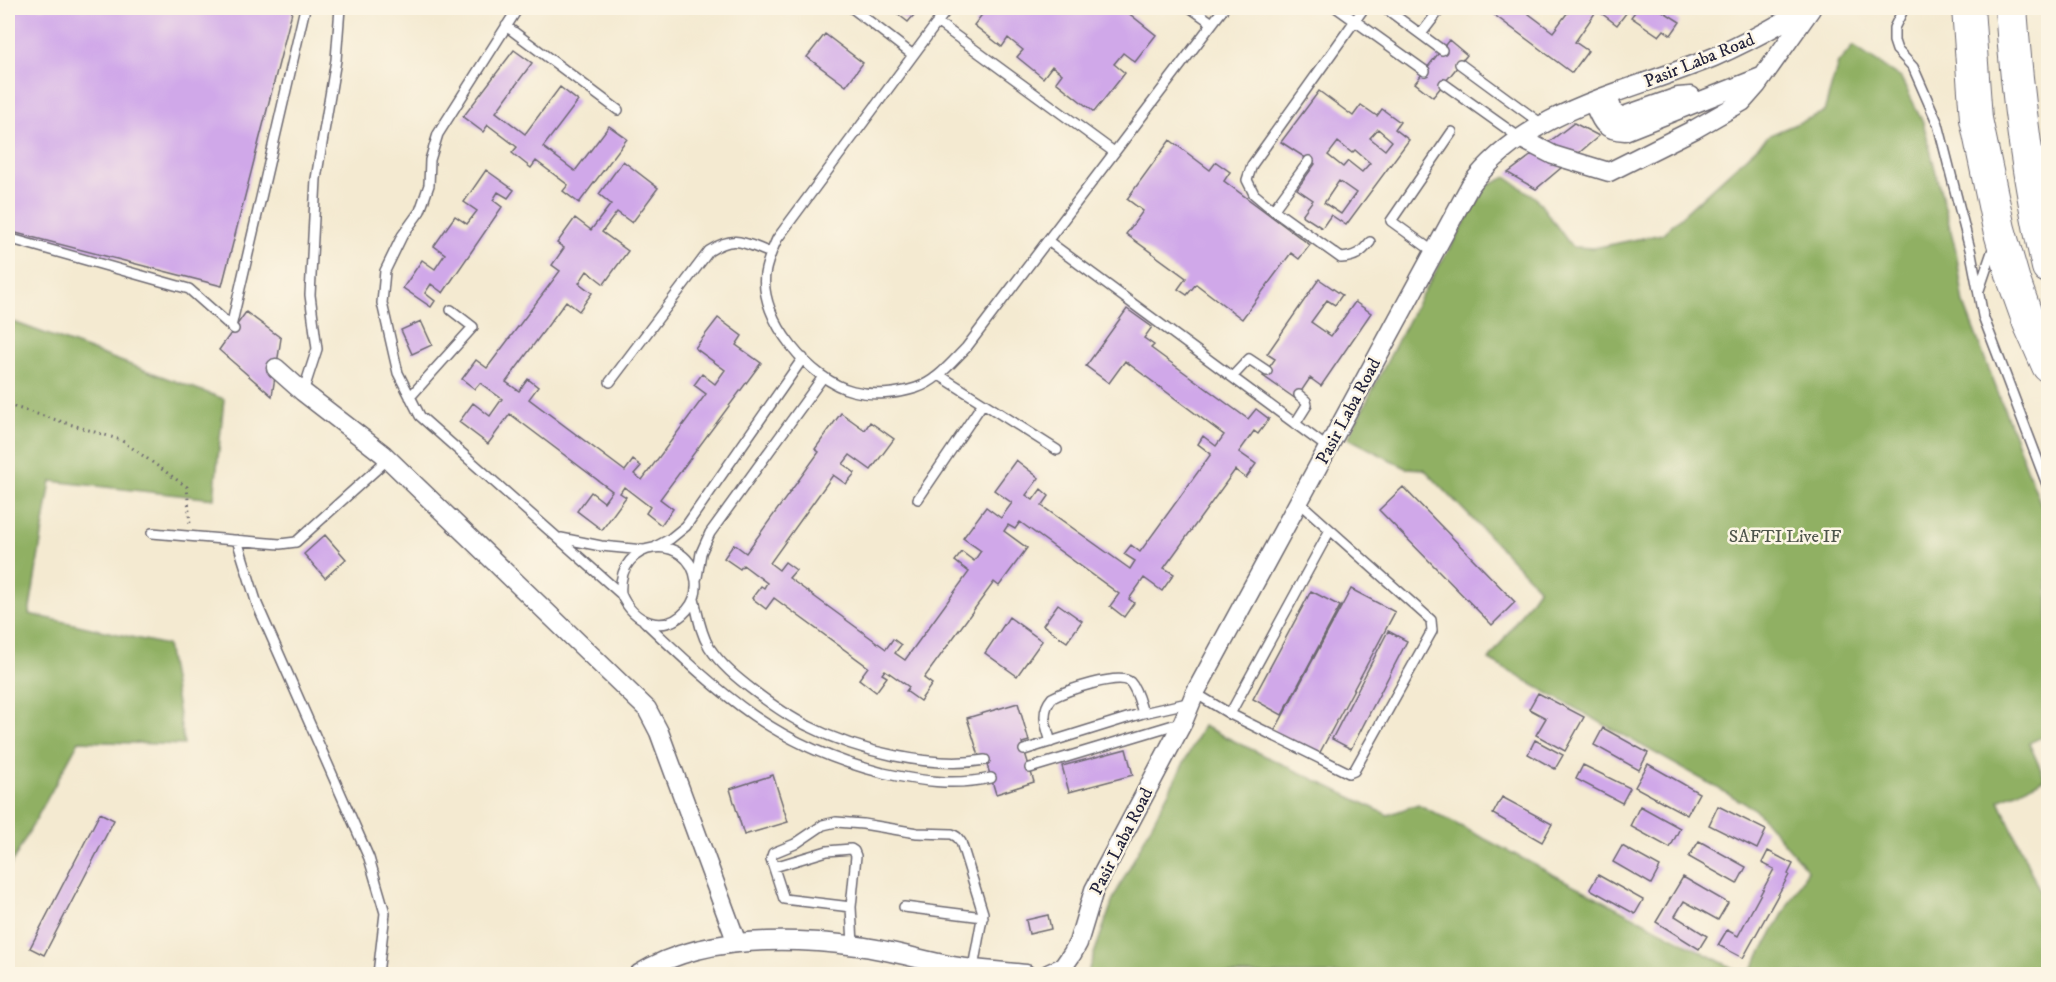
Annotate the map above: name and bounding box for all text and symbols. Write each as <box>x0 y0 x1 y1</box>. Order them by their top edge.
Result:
street label: Pasir Laba Road <box>1641 29 1758 93</box>
street label: Pasir Laba Road <box>1312 355 1386 468</box>
park label: SAFTI Live IF <box>1729 526 1841 548</box>
street label: Pasir Laba Road <box>1085 784 1158 899</box>

